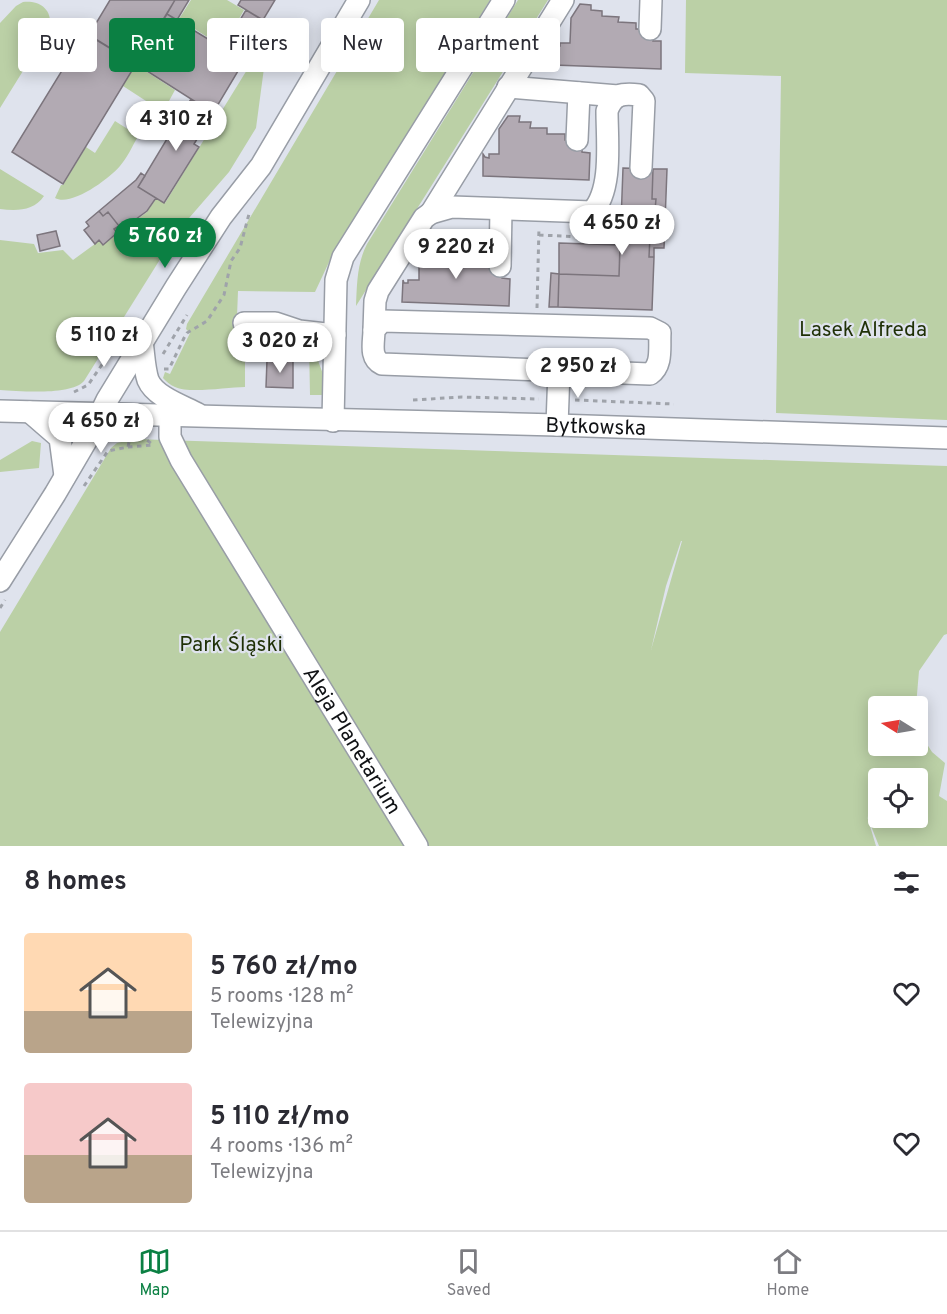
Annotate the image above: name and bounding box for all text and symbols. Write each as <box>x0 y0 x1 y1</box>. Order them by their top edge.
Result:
chip: Buy <box>18 18 97 72</box>
chip: Rent <box>109 18 195 72</box>
chip: Filters <box>207 18 309 72</box>
chip: New <box>321 18 404 72</box>
chip: Apartment <box>416 18 560 72</box>
pin: 4 310 zł <box>114 101 238 152</box>
text: 4 310 zł <box>140 107 212 133</box>
pin: 4 650 zł <box>560 205 684 256</box>
text: 4 650 zł <box>583 211 661 237</box>
pin: 5 760 zł <box>103 218 227 269</box>
text: 5 760 zł <box>128 224 202 250</box>
pin: 9 220 zł <box>394 229 518 280</box>
text: 9 220 zł <box>418 235 494 261</box>
pin: 5 110 zł <box>42 317 166 368</box>
park label: Lasek Alfreda <box>799 317 927 344</box>
text: 5 110 zł <box>70 323 138 349</box>
pin: 3 020 zł <box>218 323 342 374</box>
text: 3 020 zł <box>241 329 319 355</box>
pin: 2 950 zł <box>516 348 640 399</box>
text: 2 950 zł <box>540 354 616 380</box>
pin: 4 650 zł <box>39 403 163 454</box>
text: 4 650 zł <box>62 409 140 435</box>
street label: Bytkowska <box>545 413 646 443</box>
park label: Park Śląski <box>179 631 283 659</box>
street label: Aleja Planetarium <box>296 662 406 820</box>
north arrow <box>868 696 928 756</box>
map controls <box>868 696 928 828</box>
button: locate <box>868 768 928 828</box>
text: 8 homes <box>24 866 127 899</box>
icon: filters <box>890 866 923 899</box>
text: 5 760 zł/mo <box>210 951 358 984</box>
icon: home <box>72 957 144 1029</box>
icon: heart <box>890 977 923 1010</box>
text: 5 rooms · 128 m² <box>210 984 353 1010</box>
text: Telewizyjna <box>210 1010 313 1036</box>
text: 5 110 zł/mo <box>210 1101 350 1134</box>
icon: home <box>72 1107 144 1179</box>
icon: heart <box>890 1127 923 1160</box>
text: 4 rooms · 136 m² <box>210 1134 353 1160</box>
text: Telewizyjna <box>210 1160 313 1186</box>
tab: Map <box>138 1245 171 1301</box>
tab: Saved <box>447 1245 491 1301</box>
tab: Home <box>767 1245 809 1301</box>

